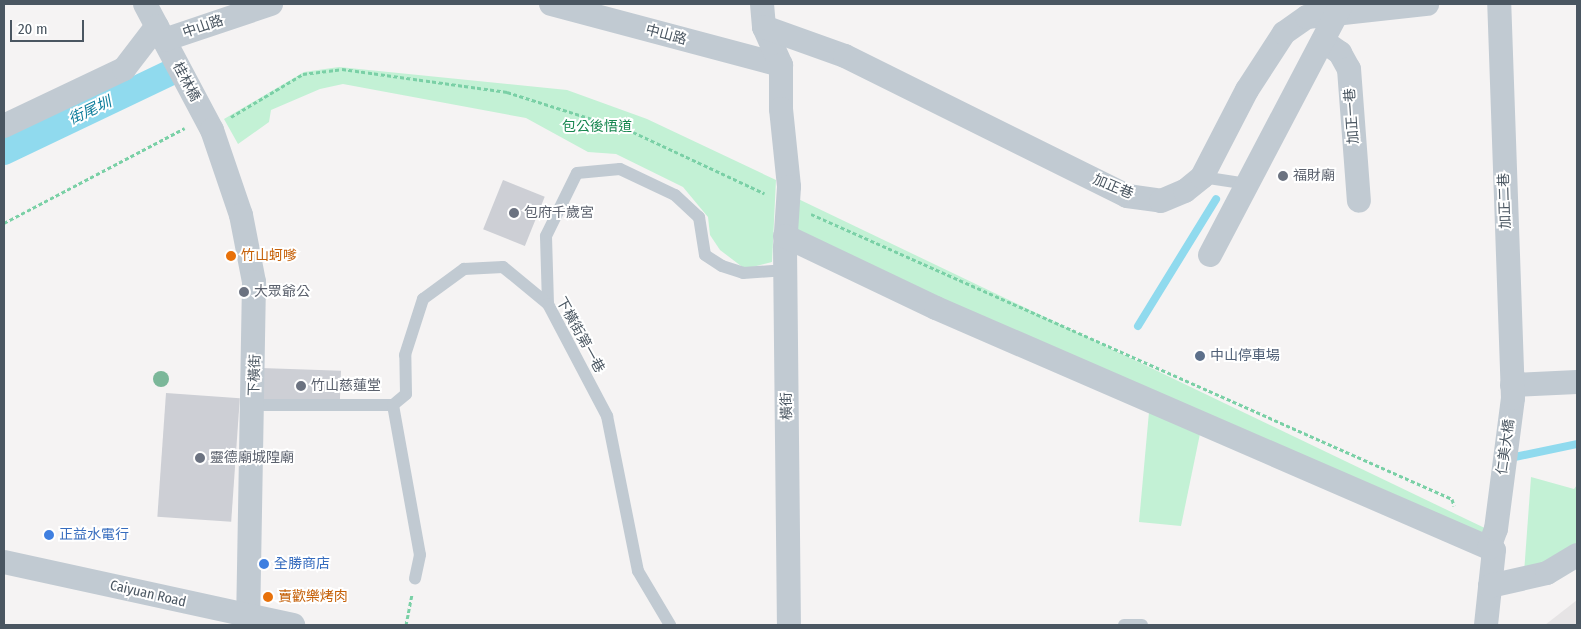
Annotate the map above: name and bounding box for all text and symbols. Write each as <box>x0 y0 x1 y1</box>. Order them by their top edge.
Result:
scale bar <box>12 10 86 42</box>
street label: 中山路 <box>180 12 226 42</box>
text: 20 m <box>18 20 48 38</box>
street label: 中山路 <box>644 21 688 49</box>
street label: 桂林橋 <box>169 60 203 104</box>
street label: 加正一巷 <box>1342 87 1362 145</box>
water label: 街尾圳 <box>66 93 114 129</box>
park label: 包公後悟道 <box>562 119 632 135</box>
place label: 福財廟 <box>1293 168 1335 184</box>
marker: 福財廟 <box>1277 170 1289 182</box>
street label: 加正巷 <box>1090 171 1136 203</box>
street label: 加正二巷 <box>1496 173 1514 229</box>
place label: 包府千歲宮 <box>524 205 594 221</box>
marker: 包府千歲宮 <box>508 207 520 219</box>
place label: 竹山蚵嗲 <box>241 248 297 264</box>
marker: 竹山蚵嗲 <box>225 250 237 262</box>
place label: 大眾爺公 <box>254 284 310 300</box>
marker: 大眾爺公 <box>238 286 250 298</box>
street label: 下橫街第一巷 <box>552 294 608 376</box>
place label: 中山停車場 <box>1210 348 1280 364</box>
marker: 中山停車場 <box>1194 350 1206 362</box>
street label: 下橫街 <box>246 354 264 396</box>
place label: 竹山慈蓮堂 <box>311 378 381 394</box>
marker: 竹山慈蓮堂 <box>295 380 307 392</box>
street label: 橫街 <box>778 392 796 420</box>
street label: 仁美大橋 <box>1494 418 1518 476</box>
place label: 靈德廟城隍廟 <box>210 450 294 466</box>
marker: 靈德廟城隍廟 <box>194 452 206 464</box>
place label: 正益水電行 <box>59 527 129 543</box>
marker: 正益水電行 <box>43 529 55 541</box>
place label: 全勝商店 <box>274 556 330 572</box>
marker: 全勝商店 <box>258 558 270 570</box>
street label: Caiyuan Road <box>108 577 188 611</box>
place label: 賣歡樂烤肉 <box>278 589 348 605</box>
marker: 賣歡樂烤肉 <box>262 591 274 603</box>

